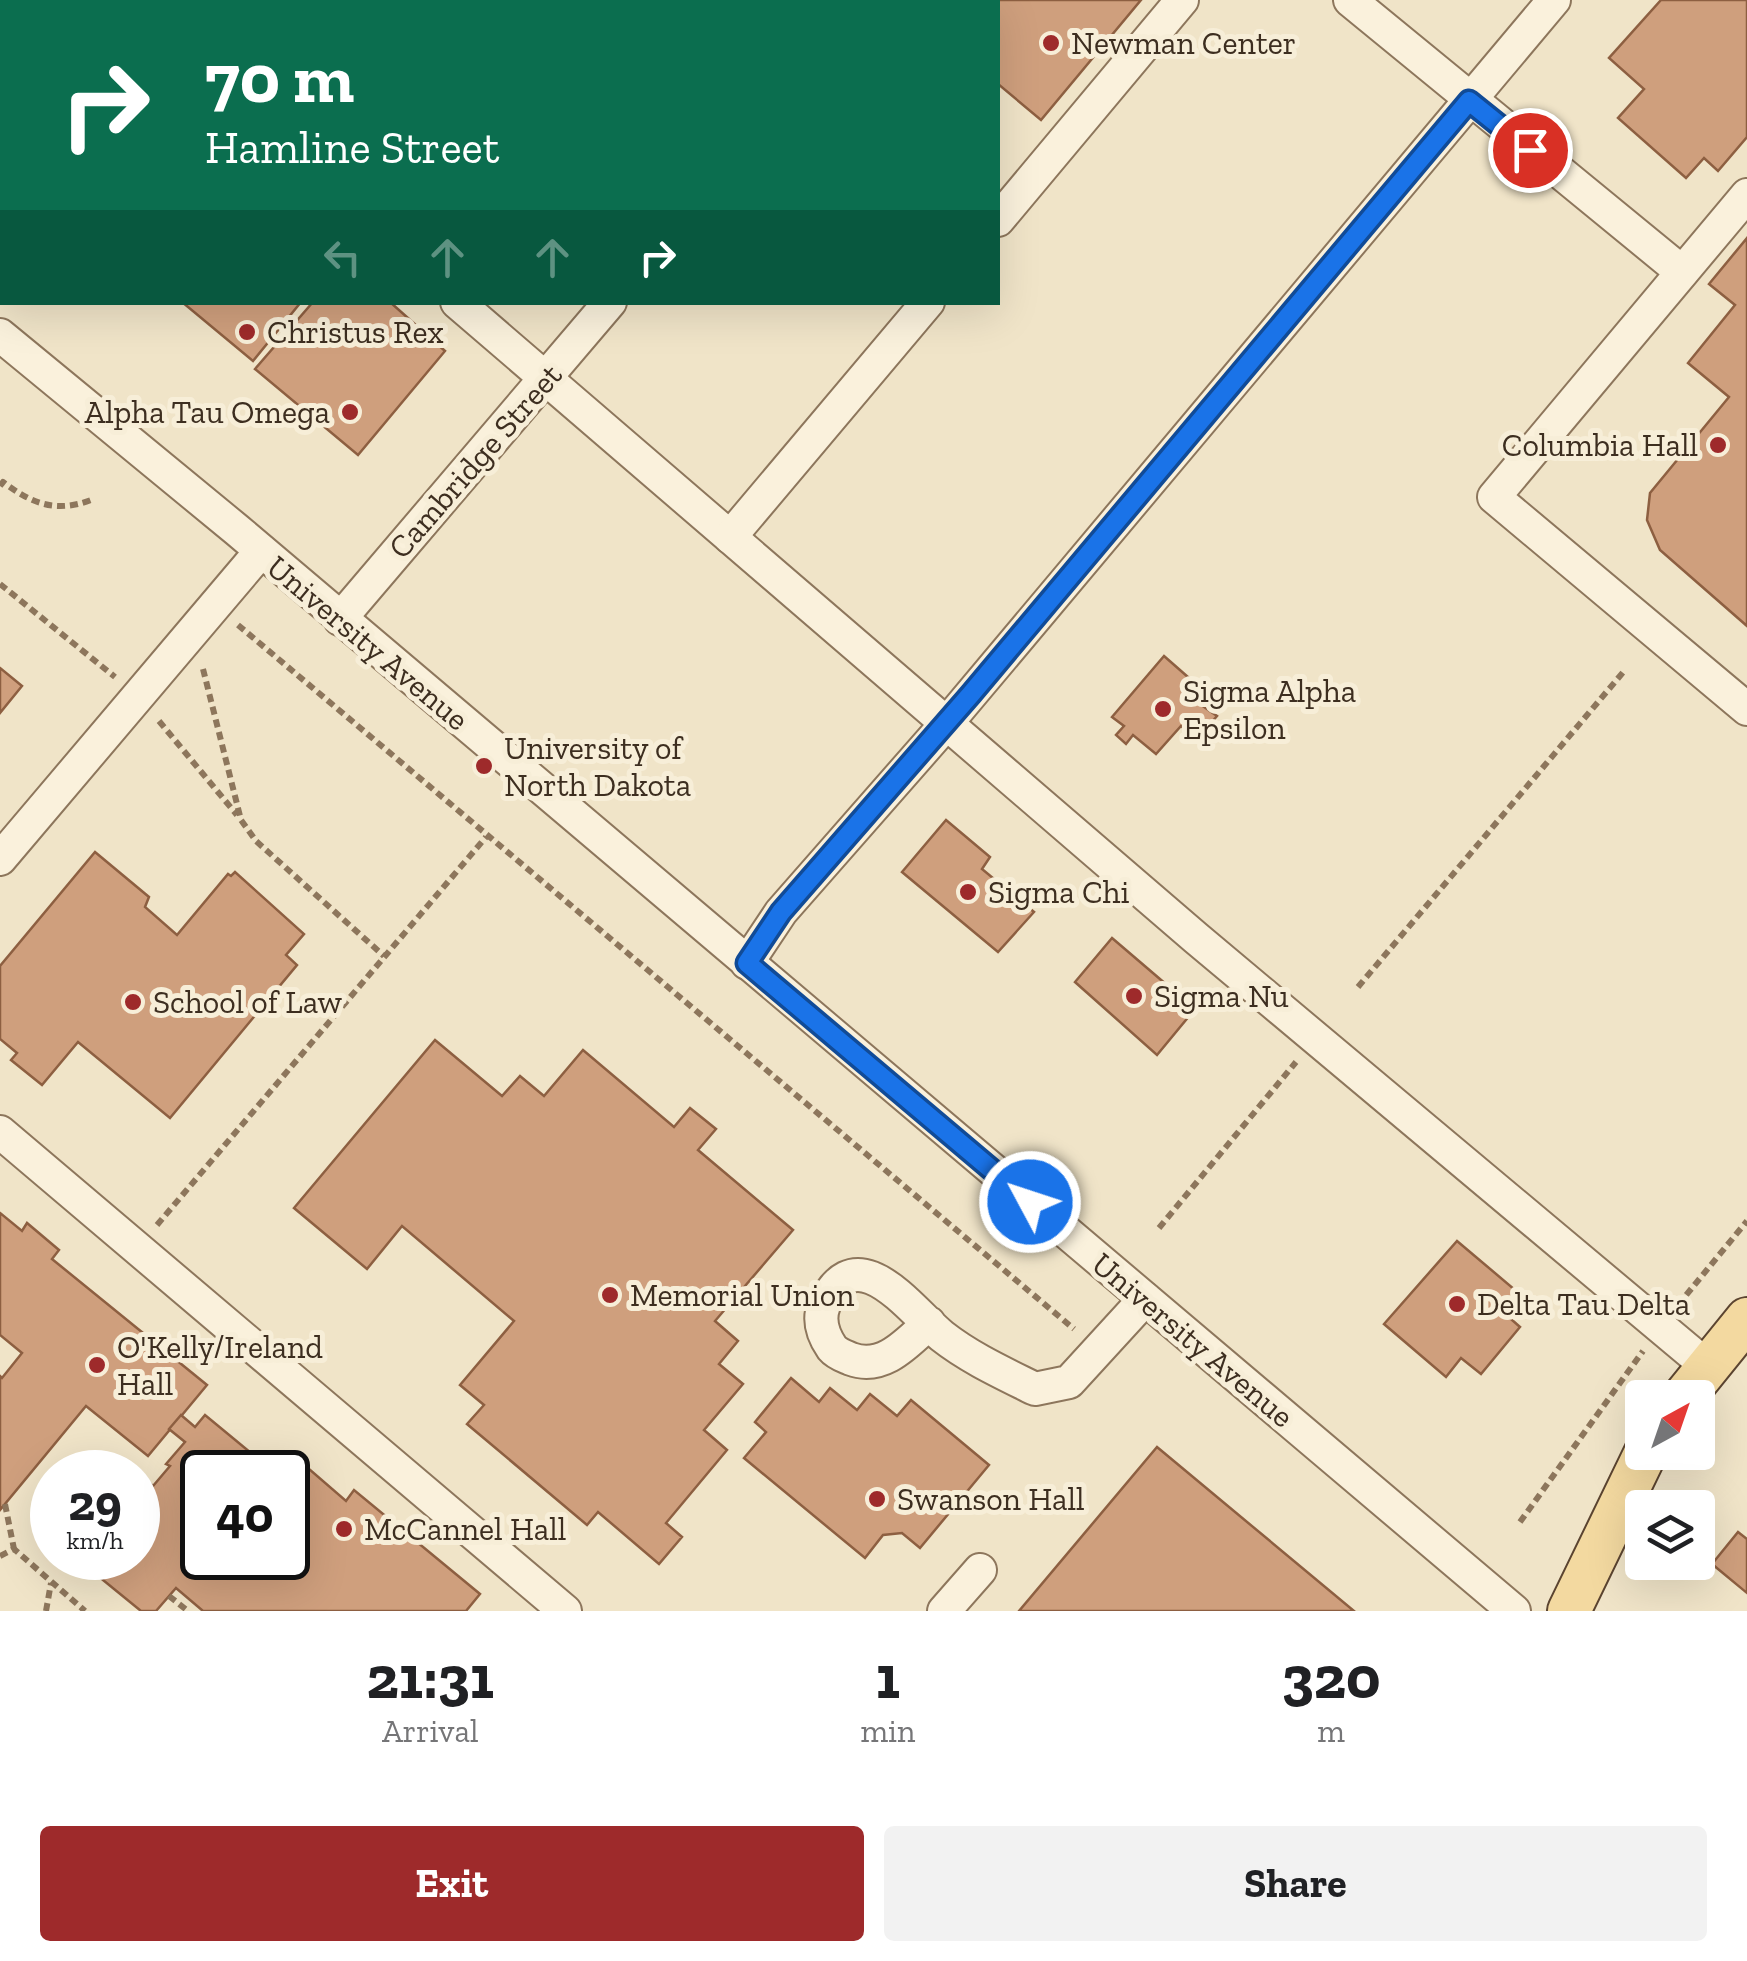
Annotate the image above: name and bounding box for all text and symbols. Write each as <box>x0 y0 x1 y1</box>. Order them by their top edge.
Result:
place label: Newman Center <box>1071 24 1296 62</box>
marker: Newman Center <box>1040 32 1062 54</box>
text: 70 m <box>205 36 354 120</box>
icon: right <box>40 40 170 170</box>
pin <box>1488 108 1573 193</box>
text: Hamline Street <box>205 121 499 175</box>
icon: arrive <box>1503 123 1558 178</box>
icon: left <box>315 230 370 285</box>
icon: ahead <box>420 230 475 285</box>
icon: ahead <box>525 230 580 285</box>
icon: right <box>630 230 685 285</box>
place label: Christus Rex <box>267 313 444 351</box>
marker: Christus Rex <box>236 321 258 343</box>
street label: Cambridge Street <box>380 356 570 566</box>
place label: Alpha Tau Omega <box>85 393 330 431</box>
marker: Alpha Tau Omega <box>339 401 361 423</box>
place label: Columbia Hall <box>1502 426 1698 464</box>
marker: Columbia Hall <box>1707 434 1729 456</box>
street label: University Avenue <box>259 548 477 738</box>
place label: Sigma Alpha Epsilon <box>1183 672 1356 747</box>
marker: Sigma Alpha Epsilon <box>1152 698 1174 720</box>
place label: University of North Dakota <box>504 729 691 804</box>
marker: University of North Dakota <box>473 755 495 777</box>
place label: Sigma Chi <box>988 873 1129 911</box>
marker: Sigma Chi <box>957 881 979 903</box>
place label: Sigma Nu <box>1154 977 1289 1015</box>
place label: School of Law <box>153 983 343 1021</box>
marker: Sigma Nu <box>1123 985 1145 1007</box>
marker: School of Law <box>122 991 144 1013</box>
position arrow <box>978 1150 1082 1254</box>
street label: University Avenue <box>1084 1245 1302 1435</box>
place label: Memorial Union <box>630 1276 855 1314</box>
marker: Memorial Union <box>599 1284 621 1306</box>
place label: Delta Tau Delta <box>1477 1285 1690 1323</box>
marker: Delta Tau Delta <box>1446 1293 1468 1315</box>
place label: O'Kelly/Ireland Hall <box>117 1328 323 1403</box>
marker: O'Kelly/Ireland Hall <box>86 1354 108 1376</box>
north arrow <box>1625 1380 1715 1470</box>
map controls <box>1625 1380 1715 1580</box>
speed limit sign: 40 <box>180 1450 310 1580</box>
text: 29 <box>68 1473 122 1533</box>
place label: Swanson Hall <box>897 1480 1085 1518</box>
marker: Swanson Hall <box>866 1488 888 1510</box>
button: layers <box>1625 1490 1715 1580</box>
place label: McCannel Hall <box>364 1510 566 1548</box>
marker: McCannel Hall <box>333 1518 355 1540</box>
text: km/h <box>66 1525 124 1555</box>
text: 21:31 <box>366 1641 494 1713</box>
text: 1 <box>876 1641 900 1713</box>
text: 320 <box>1282 1641 1381 1713</box>
text: Arrival <box>382 1712 478 1750</box>
text: min <box>860 1712 915 1750</box>
text: m <box>1317 1712 1345 1750</box>
button: Exit <box>40 1826 864 1941</box>
button: Share <box>884 1826 1707 1941</box>

